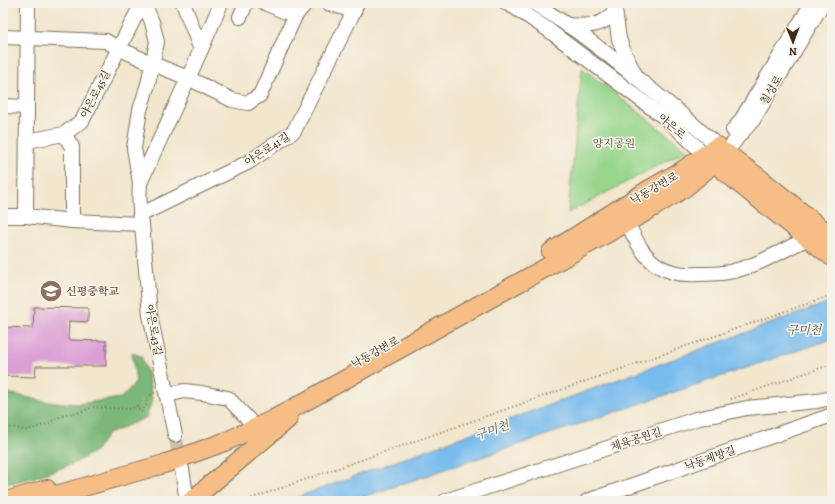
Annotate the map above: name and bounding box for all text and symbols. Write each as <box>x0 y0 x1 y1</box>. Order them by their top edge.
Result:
north arrow <box>773 22 813 62</box>
text: N <box>789 44 797 59</box>
street label: 야은로45길 <box>77 68 114 121</box>
street label: 칠성로 <box>757 72 786 108</box>
street label: 야은로 <box>655 110 689 143</box>
street label: 야은로41길 <box>242 129 293 170</box>
park label: 양지공원 <box>593 136 635 151</box>
street label: 낙동강변로 <box>627 168 681 208</box>
school or university icon: 신평중학교 <box>38 278 64 304</box>
place label: 신평중학교 <box>66 284 120 299</box>
street label: 야은로43길 <box>142 303 165 357</box>
water label: 구미천 <box>787 322 823 338</box>
street label: 낙동강변로 <box>348 333 402 372</box>
water label: 구미천 <box>473 416 512 443</box>
street label: 체육공원길 <box>609 424 664 455</box>
street label: 낙동제방길 <box>683 443 738 474</box>

